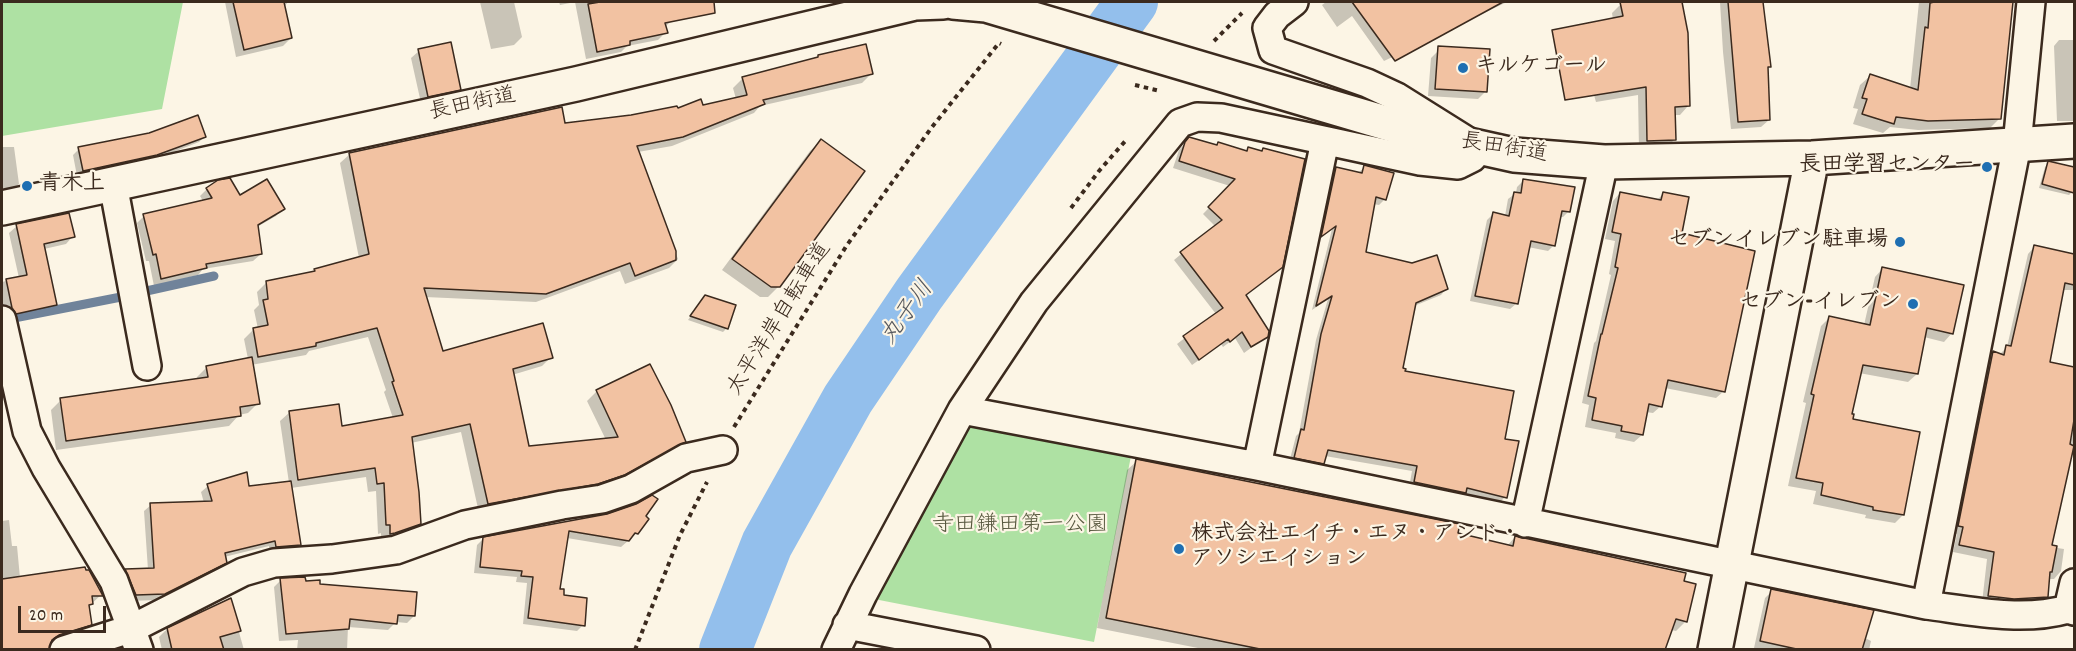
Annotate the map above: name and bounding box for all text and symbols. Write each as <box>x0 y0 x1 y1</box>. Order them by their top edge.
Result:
place label: キルケゴール <box>1475 55 1607 81</box>
marker: キルケゴール <box>1456 61 1470 75</box>
street label: 長田街道 <box>427 84 519 128</box>
street label: 長田街道 <box>1458 130 1550 170</box>
place label: 長田学習センター <box>1799 154 1975 180</box>
marker: 長田学習センター <box>1980 160 1994 174</box>
place label: 青木上 <box>39 173 105 199</box>
marker: 青木上 <box>20 179 34 193</box>
place label: セブンイレブン駐車場 <box>1668 229 1888 255</box>
marker: セブンイレブン駐車場 <box>1893 235 1907 249</box>
street label: 太平洋岸自転車道 <box>723 238 839 402</box>
water label: 丸子川 <box>876 276 942 352</box>
place label: セブン-イレブン <box>1739 291 1901 317</box>
marker: セブン-イレブン <box>1906 297 1920 311</box>
park label: 寺田鎌田第一公園 <box>932 514 1108 540</box>
place label: 株式会社エイチ・エヌ・アンド・ アソシエイション <box>1191 523 1521 574</box>
marker: 株式会社エイチ・エヌ・アンド・ アソシエイション <box>1172 542 1186 556</box>
scale bar <box>21 594 110 632</box>
text: 20 m <box>29 604 63 629</box>

